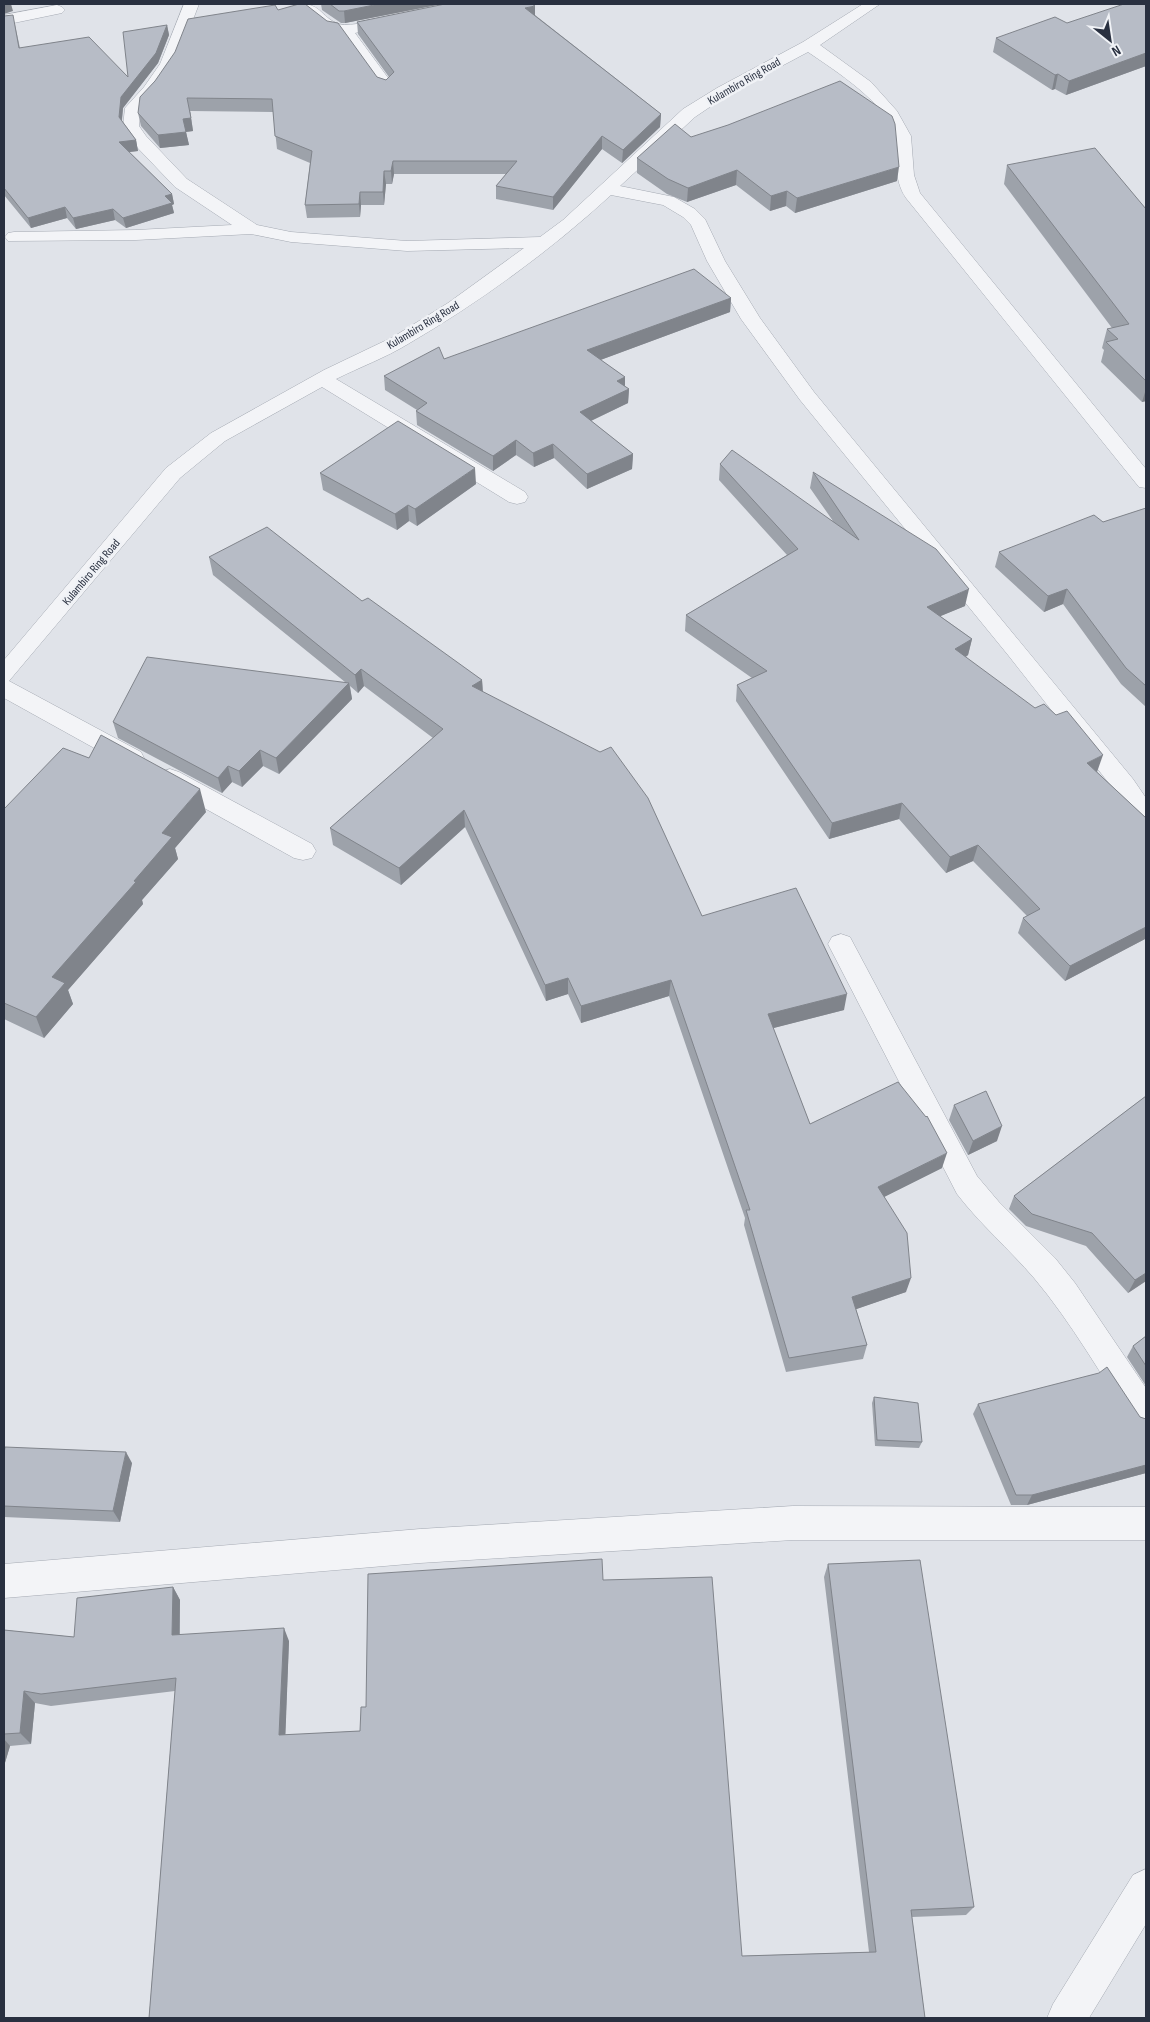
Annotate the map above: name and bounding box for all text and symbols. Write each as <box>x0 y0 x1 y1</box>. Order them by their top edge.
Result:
north arrow <box>1085 15 1135 65</box>
text: N <box>1109 42 1124 60</box>
street label: Kulambiro Ring Road <box>705 54 783 108</box>
street label: Kulambiro Ring Road <box>384 298 462 353</box>
street label: Kulambiro Ring Road <box>59 536 123 608</box>

